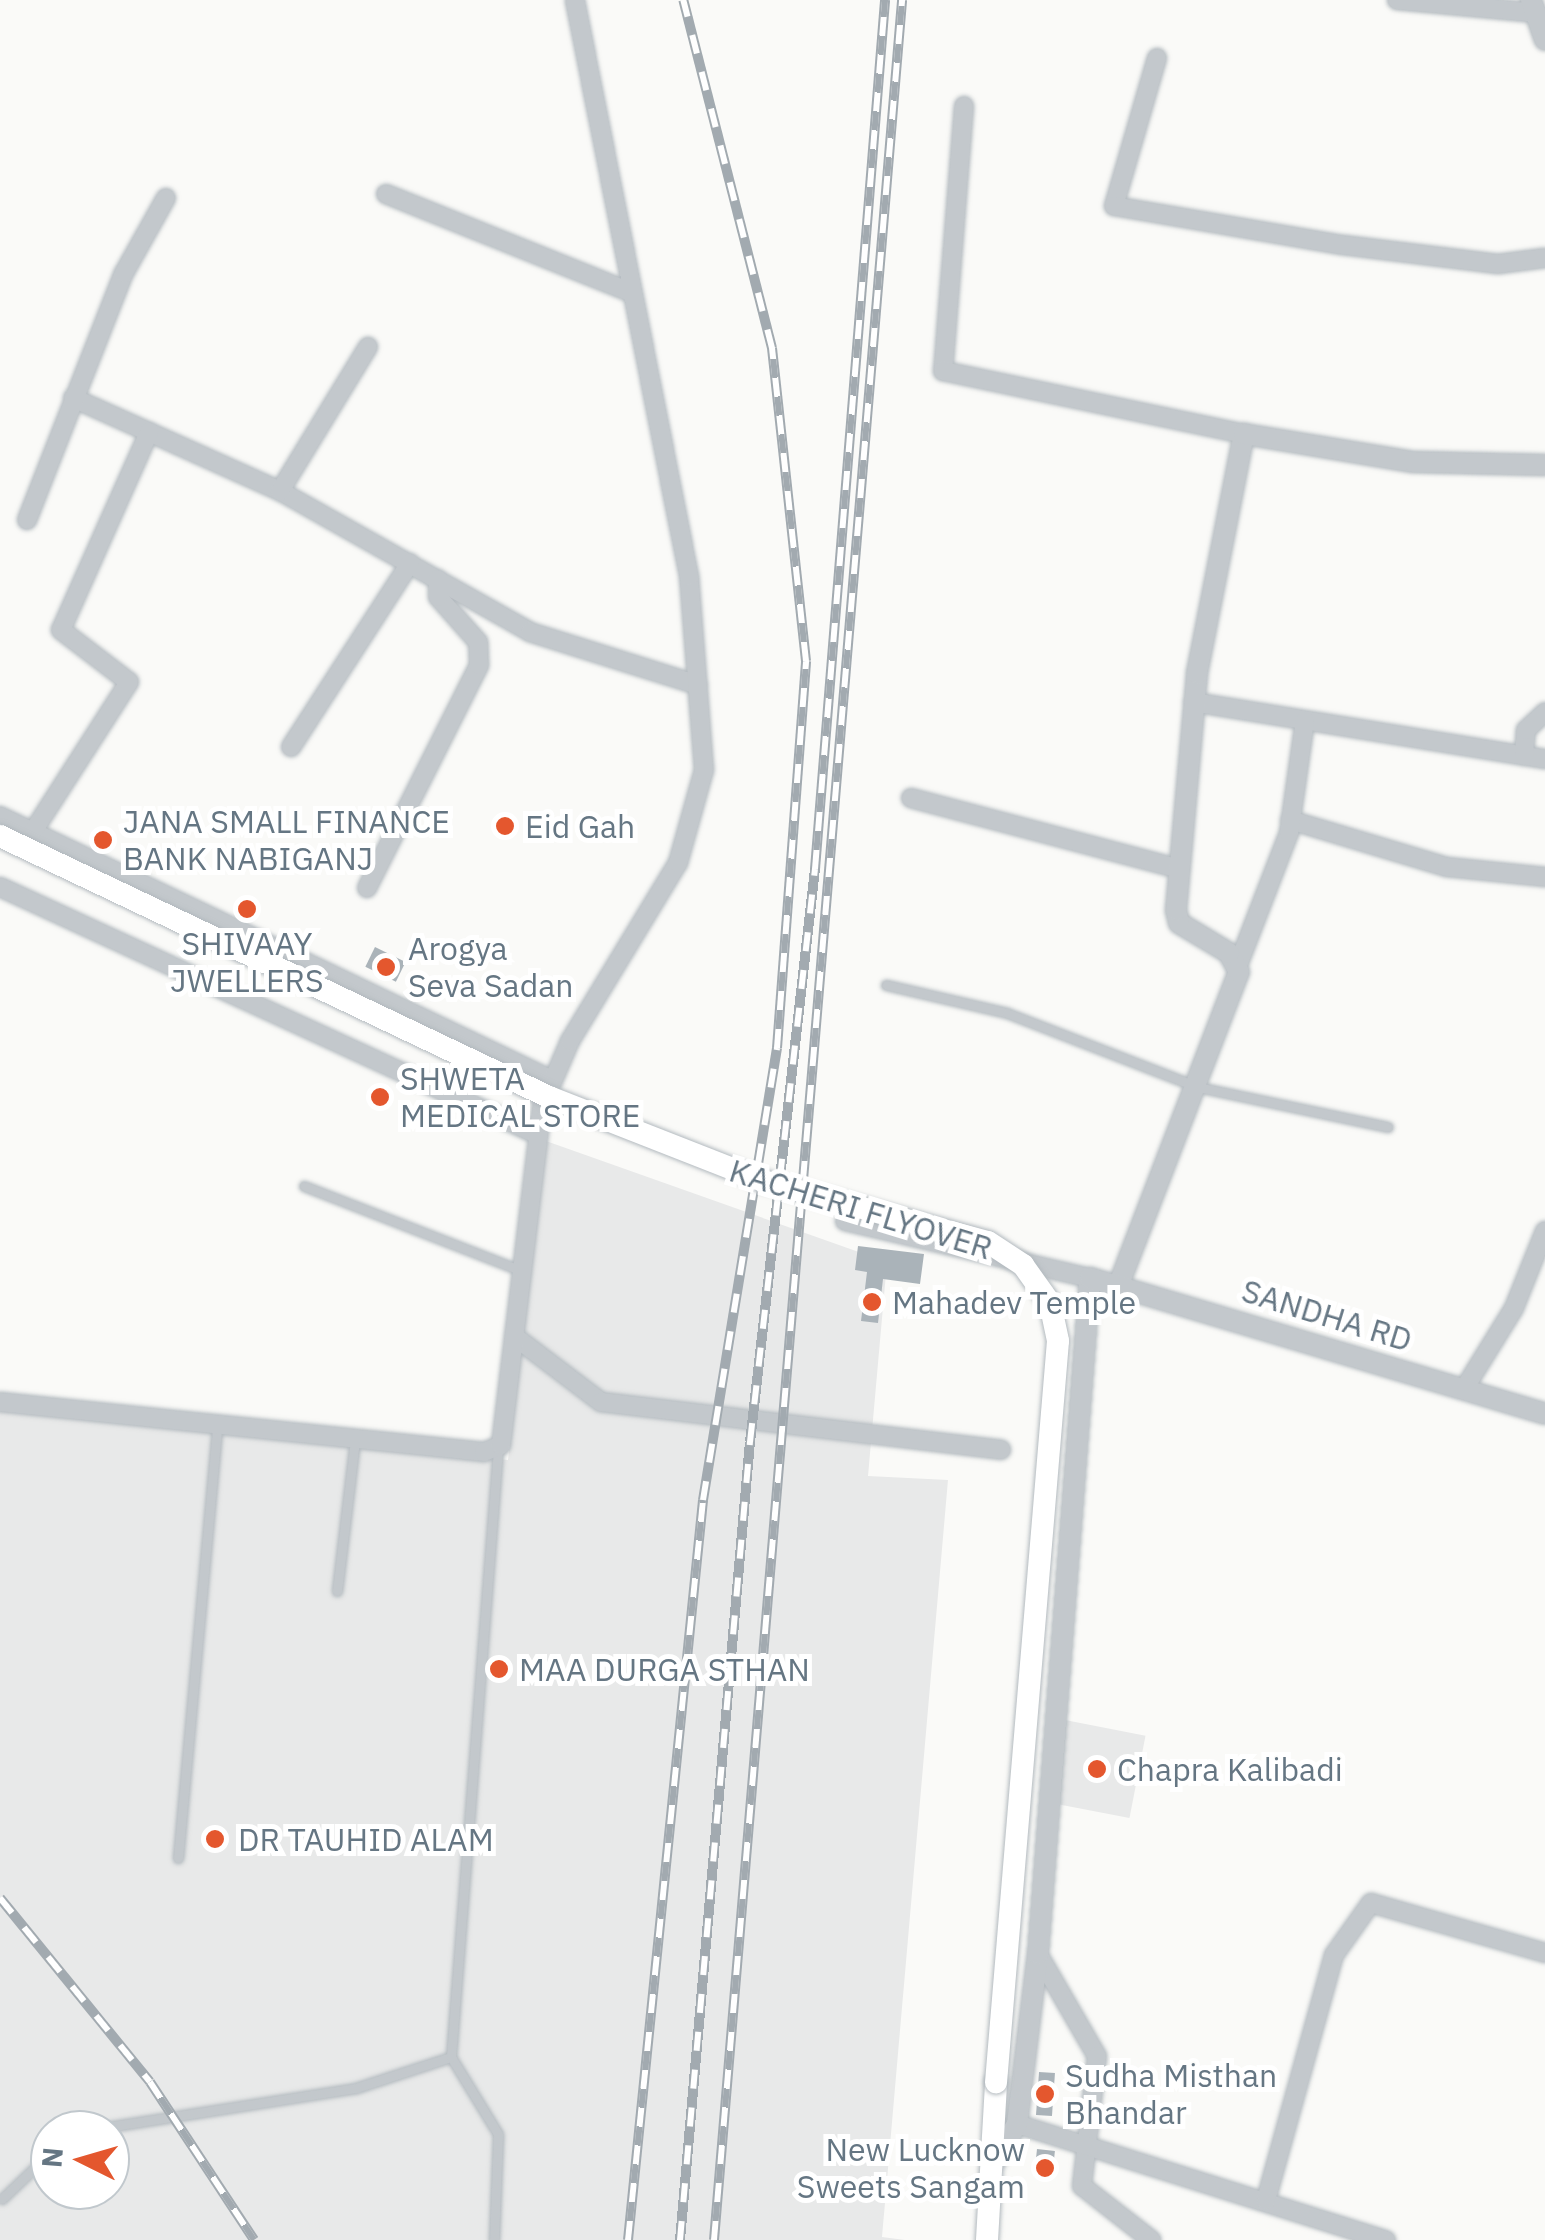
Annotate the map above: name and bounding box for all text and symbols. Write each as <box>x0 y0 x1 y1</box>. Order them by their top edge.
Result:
place label: JANA SMALL FINANCE BANK NABIGANJ <box>123 803 450 878</box>
place label: Eid Gah <box>525 807 635 845</box>
marker: Eid Gah <box>494 815 516 837</box>
marker: JANA SMALL FINANCE BANK NABIGANJ <box>92 829 114 851</box>
marker: SHIVAAY JWELLERS <box>236 898 258 920</box>
place label: SHIVAAY JWELLERS <box>170 925 324 1000</box>
place label: Arogya Seva Sadan <box>408 930 574 1005</box>
marker: Arogya Seva Sadan <box>373 954 399 980</box>
place label: SHWETA MEDICAL STORE <box>400 1060 641 1135</box>
marker: SHWETA MEDICAL STORE <box>369 1086 391 1108</box>
street label: KACHERI FLYOVER <box>725 1151 997 1267</box>
street label: SANDHA RD <box>1237 1271 1417 1359</box>
place label: Mahadev Temple <box>892 1283 1136 1321</box>
marker: Mahadev Temple <box>861 1291 883 1313</box>
place label: MAA DURGA STHAN <box>519 1650 810 1688</box>
marker: MAA DURGA STHAN <box>488 1658 510 1680</box>
place label: Chapra Kalibadi <box>1117 1750 1343 1788</box>
marker: Chapra Kalibadi <box>1086 1758 1108 1780</box>
place label: DR TAUHID ALAM <box>238 1820 494 1858</box>
marker: DR TAUHID ALAM <box>202 1826 228 1852</box>
place label: Sudha Misthan Bhandar <box>1065 2057 1277 2132</box>
marker: Sudha Misthan Bhandar <box>1034 2083 1056 2105</box>
north arrow <box>30 2110 130 2210</box>
place label: New Lucknow Sweets Sangam <box>797 2131 1025 2206</box>
text: N <box>32 2146 71 2169</box>
marker: New Lucknow Sweets Sangam <box>1034 2157 1056 2179</box>

